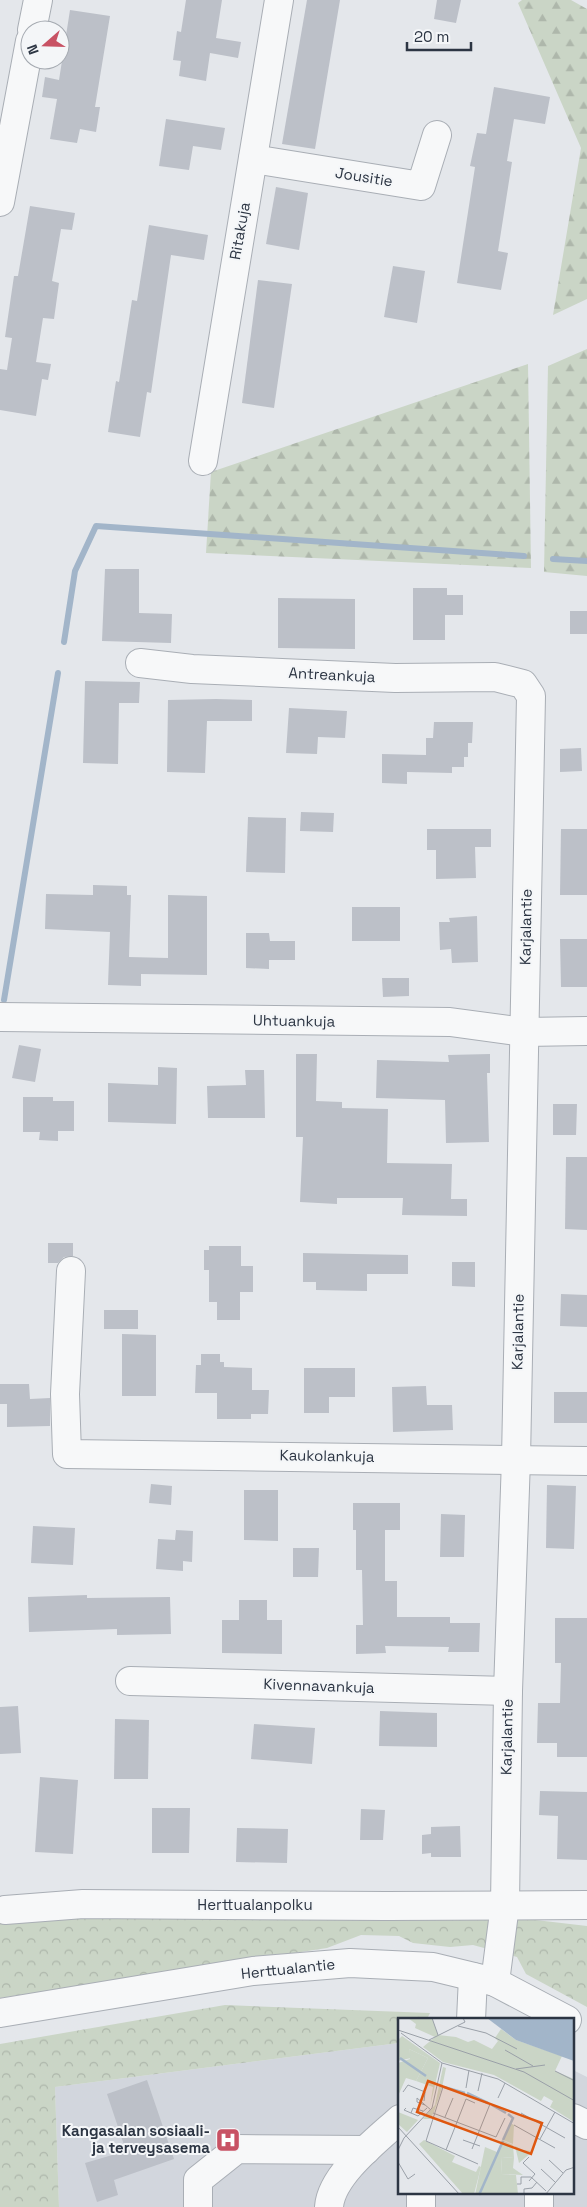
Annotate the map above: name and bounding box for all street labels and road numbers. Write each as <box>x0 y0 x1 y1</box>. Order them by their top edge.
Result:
street label: Jousitie <box>334 163 394 190</box>
street label: Ritakuja <box>225 200 254 261</box>
street label: Antreankuja <box>288 663 376 686</box>
street label: Karjalantie <box>515 888 536 965</box>
street label: Uhtuankuja <box>253 1010 336 1031</box>
street label: Karjalantie <box>507 1293 528 1370</box>
street label: Kaukolankuja <box>279 1445 375 1466</box>
street label: Kivennavankuja <box>263 1674 375 1697</box>
street label: Karjalantie <box>496 1698 517 1775</box>
street label: Herttualanpolku <box>197 1895 313 1914</box>
street label: Herttualantie <box>240 1954 336 1983</box>

